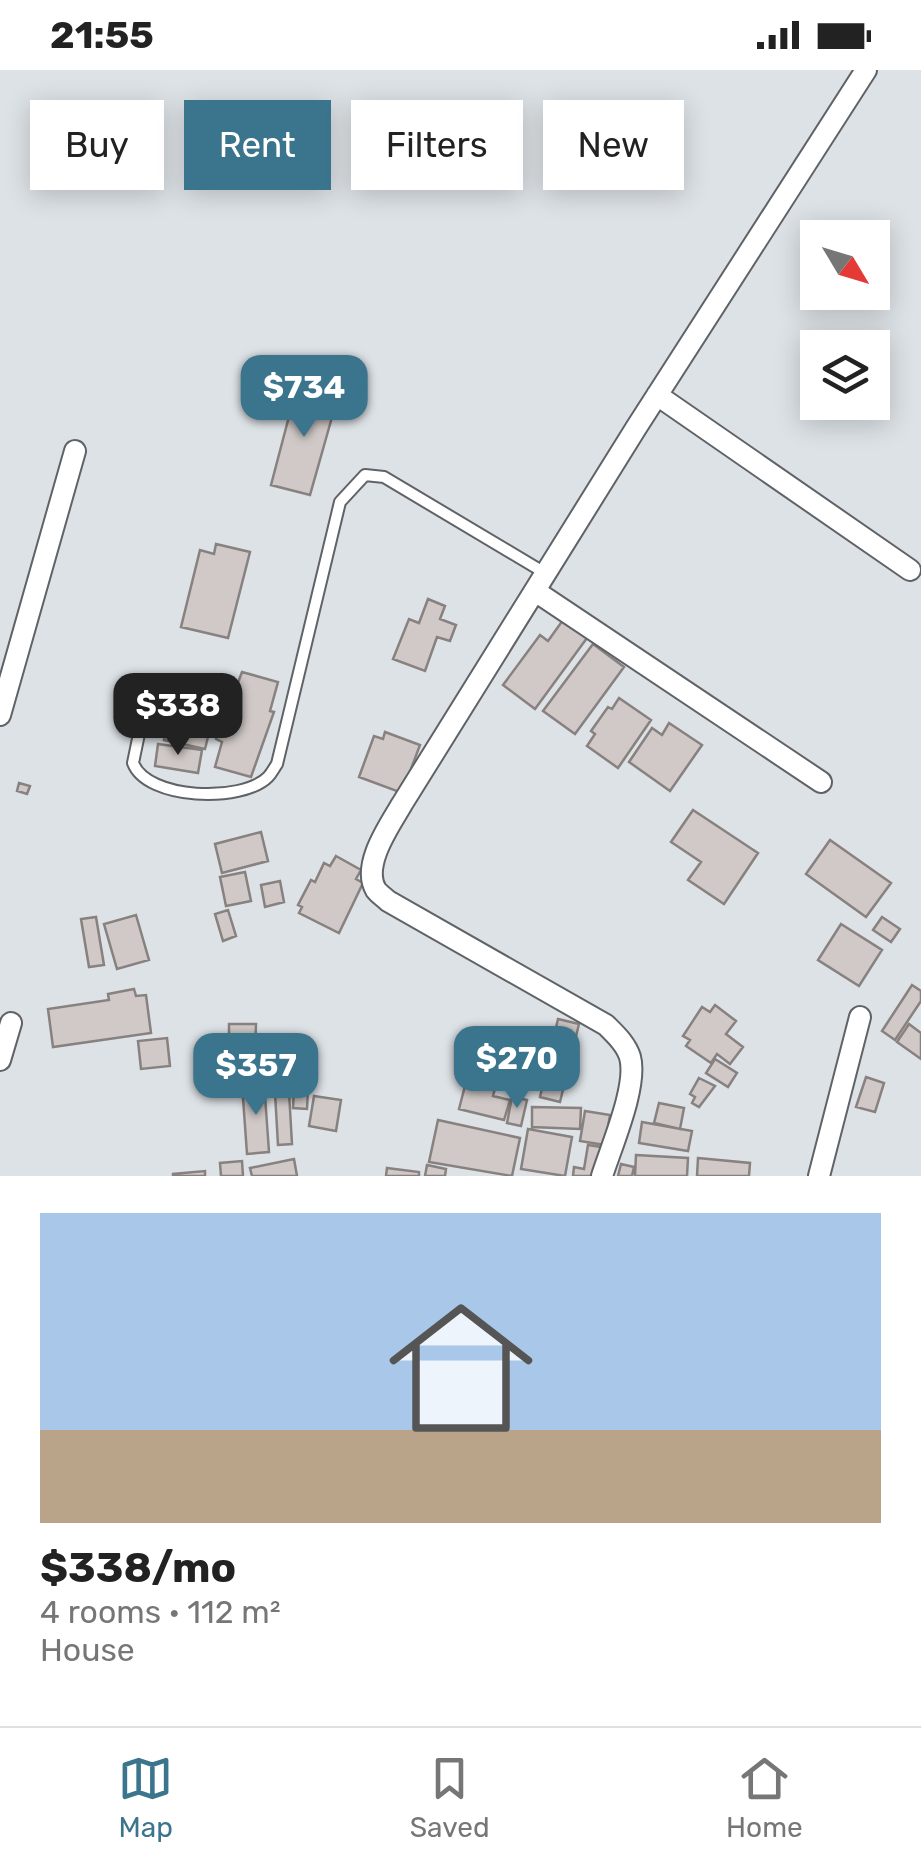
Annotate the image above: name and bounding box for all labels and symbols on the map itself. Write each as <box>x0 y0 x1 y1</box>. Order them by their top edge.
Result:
north arrow <box>800 220 890 310</box>
pin: $734 <box>245 355 363 440</box>
pin: $338 <box>119 673 237 758</box>
pin: $270 <box>458 1026 576 1111</box>
pin: $357 <box>197 1033 315 1118</box>

